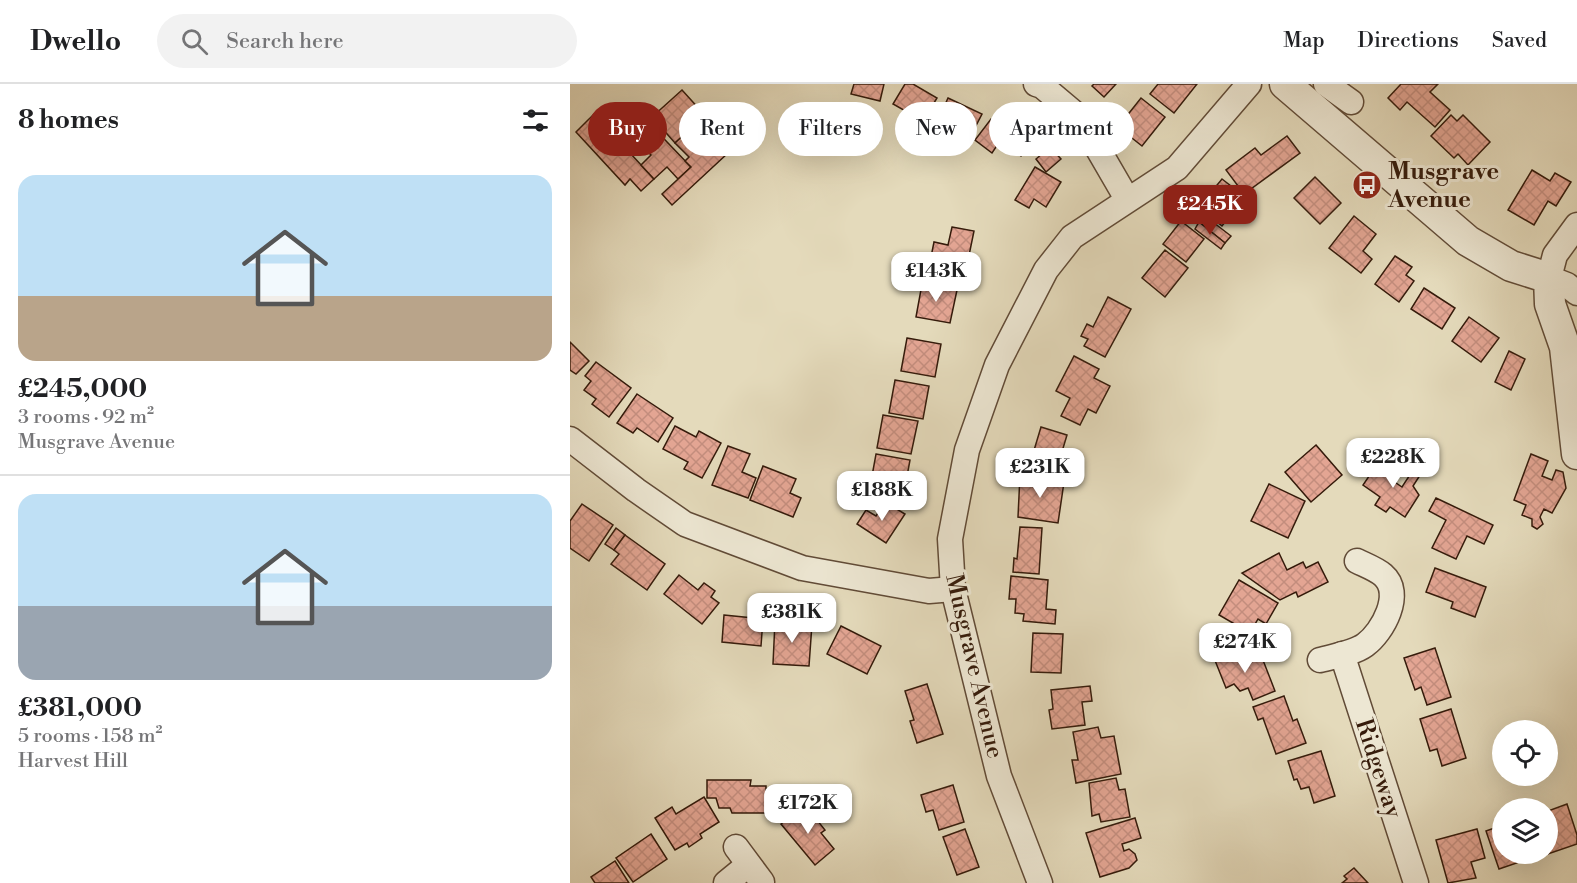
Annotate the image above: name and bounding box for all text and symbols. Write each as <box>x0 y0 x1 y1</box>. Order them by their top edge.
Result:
search box <box>157 14 577 68</box>
text: Dwello <box>30 24 121 59</box>
icon: search <box>178 25 211 58</box>
text: Search here <box>226 28 344 55</box>
text: Map <box>1283 28 1325 54</box>
text: Directions <box>1358 28 1459 54</box>
text: Saved <box>1492 28 1547 54</box>
chip: Buy <box>588 102 667 156</box>
chip: Rent <box>679 102 766 156</box>
chip: Filters <box>778 102 883 156</box>
chip: New <box>895 102 977 156</box>
chip: Apartment <box>989 102 1134 156</box>
text: 8 homes <box>18 104 119 136</box>
icon: filters <box>519 104 552 137</box>
place label: Musgrave Avenue <box>1387 157 1499 215</box>
bus stop icon: Musgrave Avenue <box>1351 169 1383 201</box>
pin: £245K <box>1168 185 1252 236</box>
text: £245K <box>1177 192 1243 217</box>
icon: home <box>231 214 339 322</box>
pin: £143K <box>894 252 978 303</box>
text: £143K <box>905 259 967 284</box>
text: £245,000 <box>18 373 147 405</box>
text: 3 rooms · 92 m² <box>18 405 154 430</box>
text: Musgrave Avenue <box>18 430 175 455</box>
pin: £228K <box>1351 438 1435 489</box>
text: £228K <box>1360 445 1426 470</box>
pin: £231K <box>998 448 1082 499</box>
text: £231K <box>1009 455 1071 480</box>
pin: £188K <box>840 471 924 522</box>
text: £188K <box>851 478 913 503</box>
icon: home <box>231 533 339 641</box>
street label: Musgrave Avenue <box>938 571 1010 761</box>
pin: £381K <box>750 593 834 644</box>
text: £381K <box>761 600 823 625</box>
pin: £274K <box>1203 623 1287 674</box>
text: £274K <box>1213 630 1277 655</box>
text: £381,000 <box>18 692 142 724</box>
street label: Ridgeway <box>1348 715 1408 822</box>
map controls <box>1492 720 1558 864</box>
button: locate <box>1492 720 1558 786</box>
text: 5 rooms · 158 m² <box>18 724 162 749</box>
text: Harvest Hill <box>18 749 128 774</box>
pin: £172K <box>766 784 850 835</box>
text: £172K <box>778 791 838 816</box>
button: layers <box>1492 798 1558 864</box>

